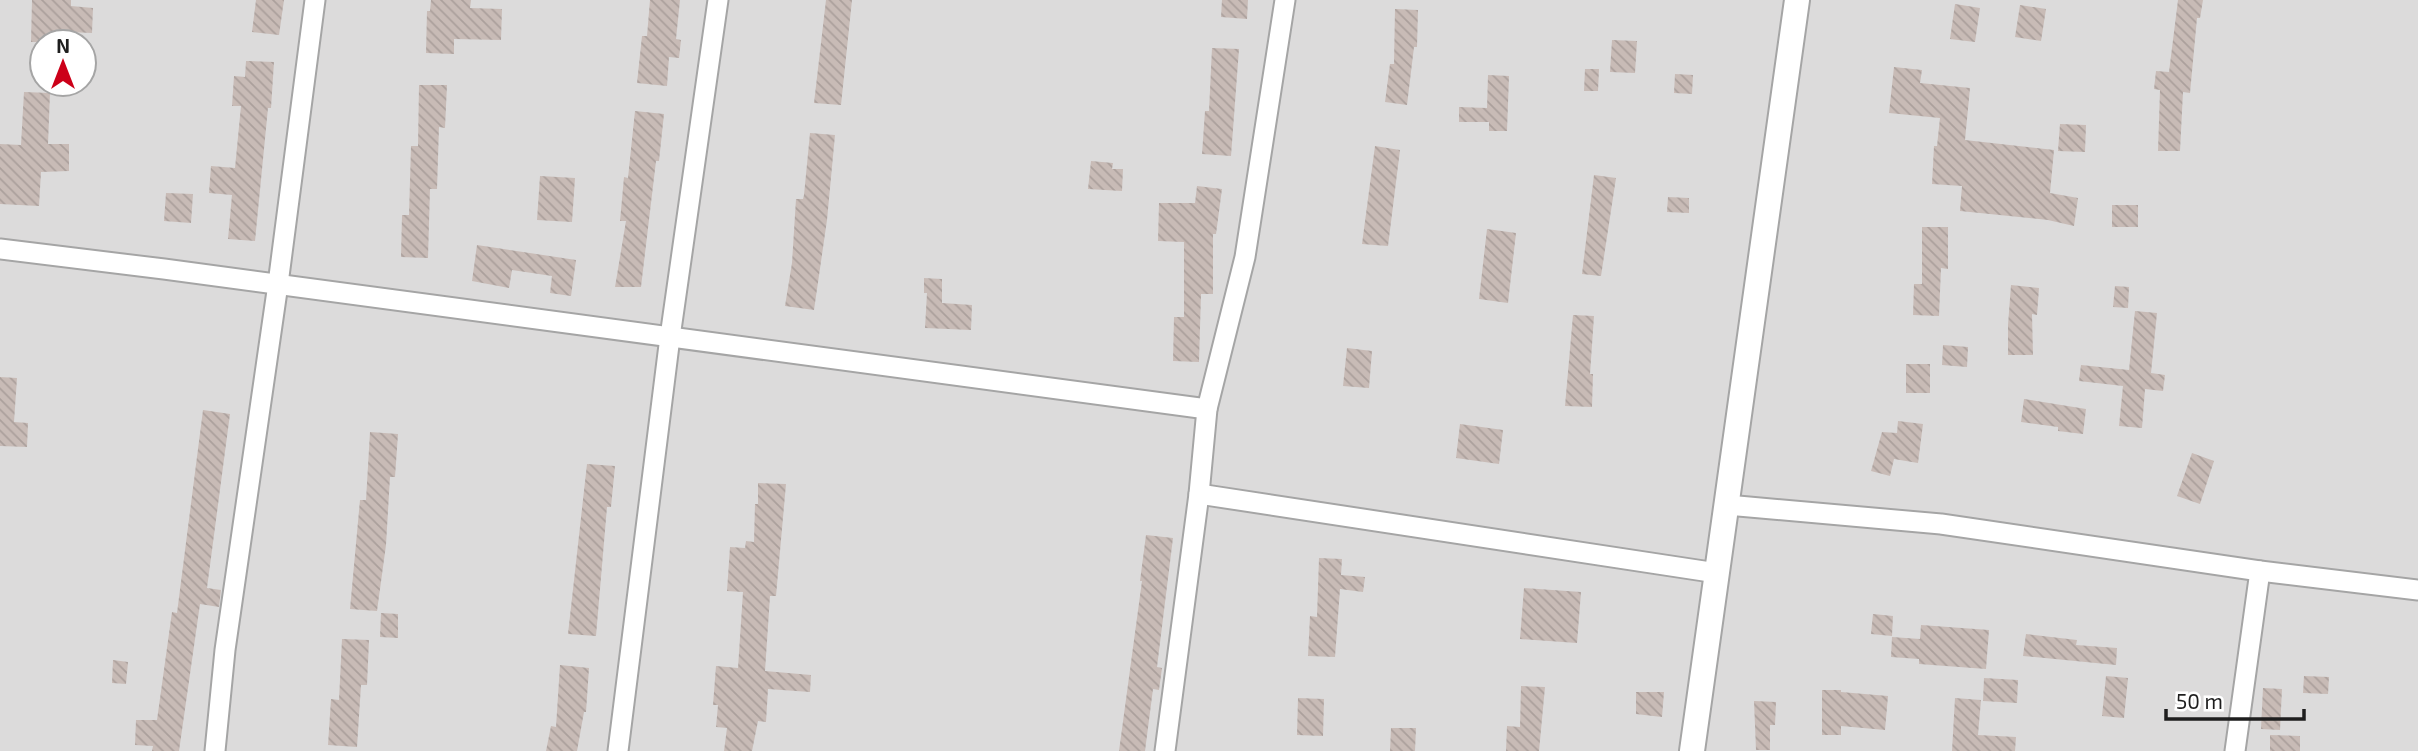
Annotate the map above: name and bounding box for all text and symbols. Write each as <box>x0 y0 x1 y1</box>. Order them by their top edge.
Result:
north arrow <box>28 28 98 98</box>
text: N <box>56 34 70 57</box>
scale bar <box>2166 678 2304 722</box>
text: 50 m <box>2176 688 2223 713</box>

